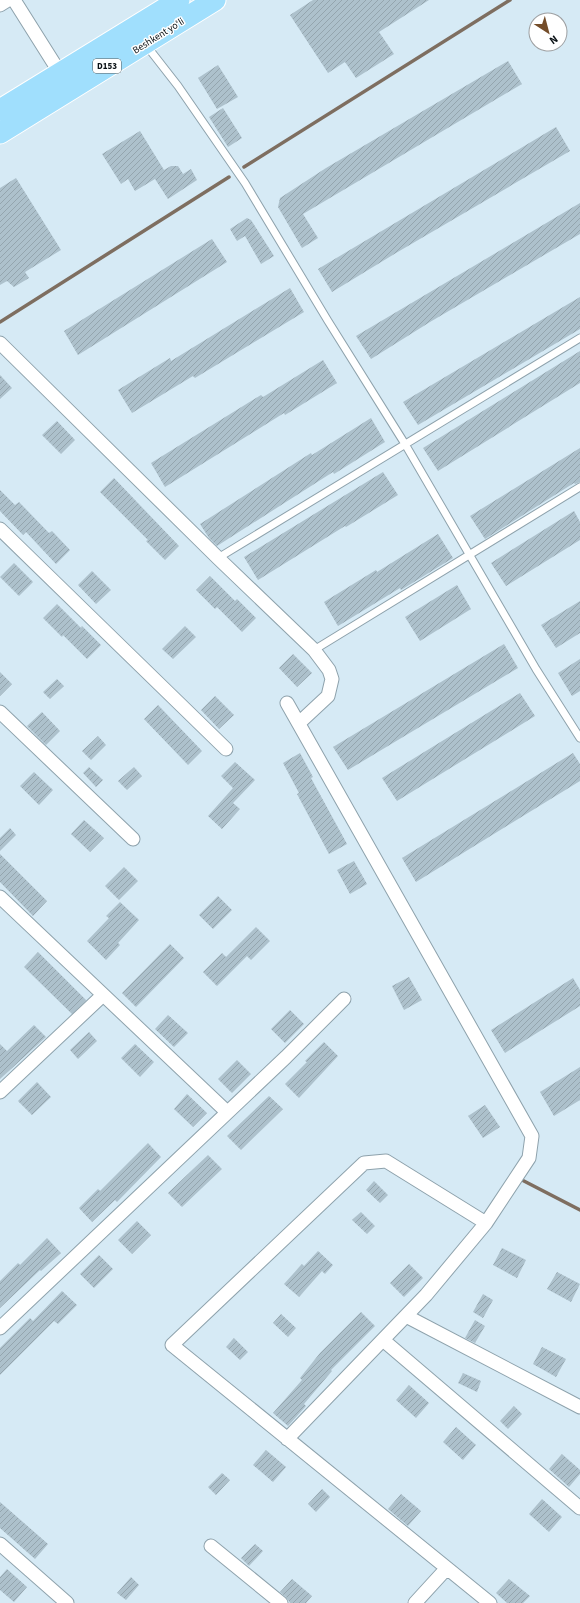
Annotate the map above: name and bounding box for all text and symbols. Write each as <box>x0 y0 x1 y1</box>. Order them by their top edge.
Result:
north arrow <box>528 12 568 52</box>
street label: Beshkent yoʻli <box>130 14 187 57</box>
text: N <box>546 31 561 48</box>
road number: D153 <box>93 59 121 73</box>

